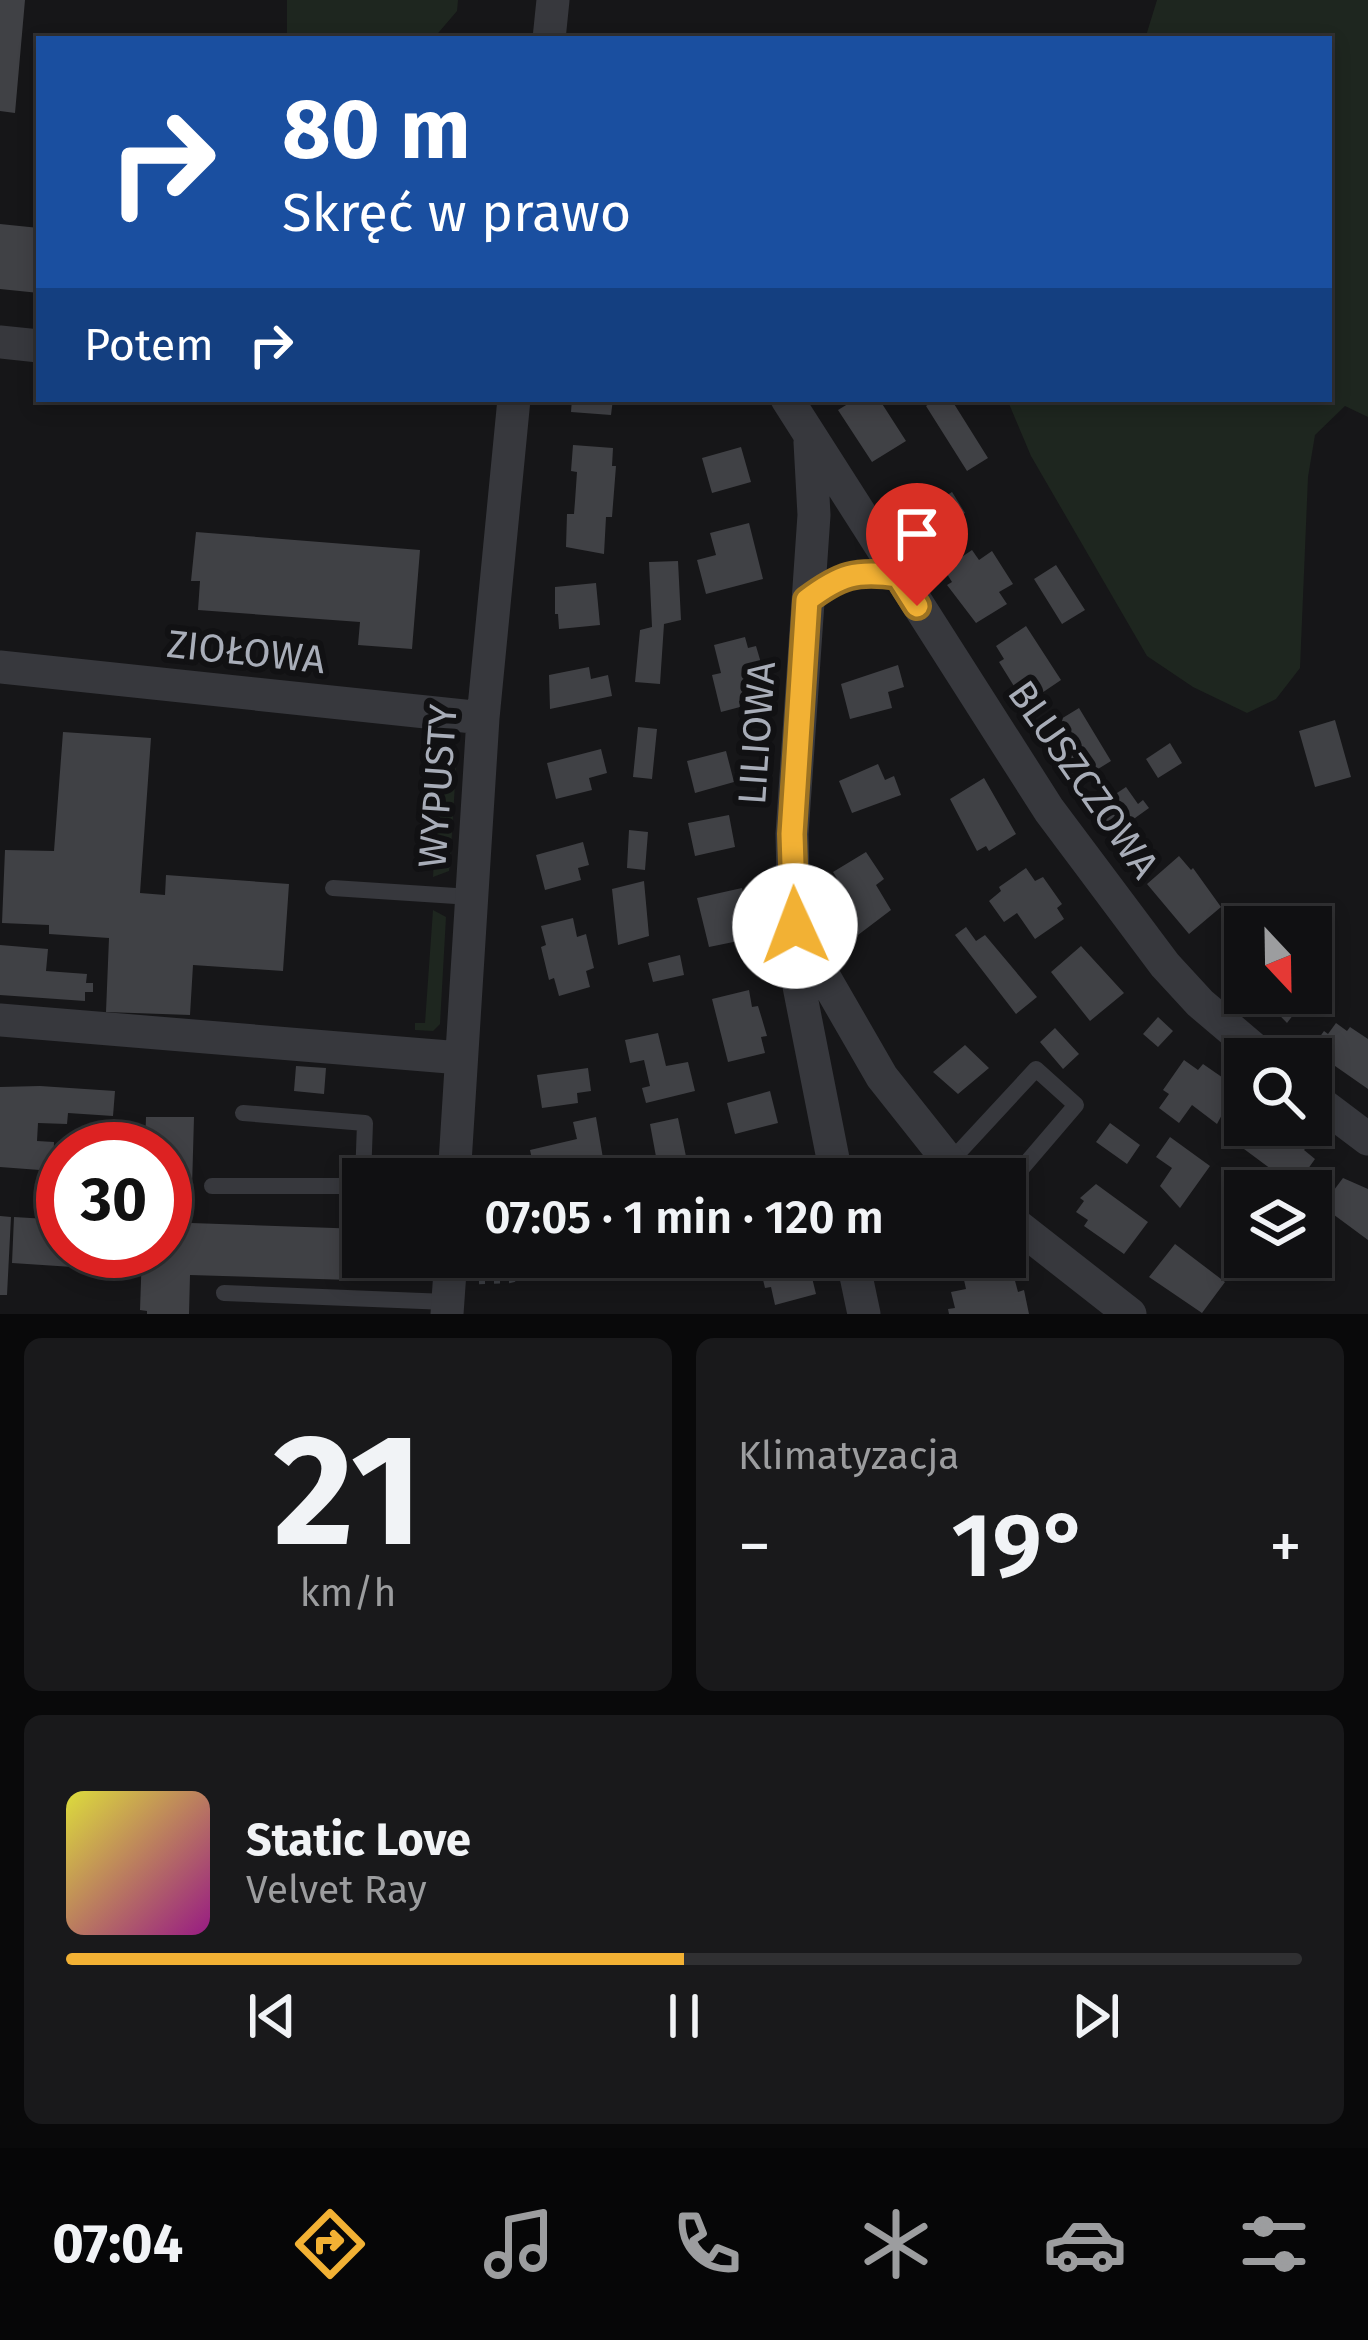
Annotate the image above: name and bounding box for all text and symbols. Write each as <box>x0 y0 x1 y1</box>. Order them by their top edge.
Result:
text: 80 m <box>282 79 471 180</box>
icon: right <box>84 84 240 240</box>
text: Skręć w prawo <box>282 181 631 245</box>
icon: right <box>238 312 304 378</box>
text: Potem <box>84 318 214 372</box>
pin <box>866 483 968 606</box>
icon: arrive <box>884 501 950 567</box>
street label: ZIOŁOWA <box>165 621 328 683</box>
street label: LILIOWA <box>729 659 785 806</box>
street label: BLUSZCZOWA <box>998 672 1168 888</box>
street label: WYPUSTY <box>409 702 467 869</box>
position arrow <box>732 863 858 989</box>
north arrow <box>1224 906 1332 1014</box>
map controls <box>1224 906 1332 1278</box>
button: search <box>1224 1038 1332 1146</box>
speed limit sign: 30 <box>36 1122 192 1278</box>
button: layers <box>1224 1170 1332 1278</box>
text: 07:05 · 1 min · 120 m <box>484 1191 884 1245</box>
text: 21 <box>273 1398 423 1585</box>
text: Klimatyzacja <box>738 1433 960 1479</box>
text: 19° <box>951 1492 1089 1600</box>
text: − <box>738 1507 771 1586</box>
text: + <box>1269 1507 1302 1586</box>
text: km/h <box>300 1570 396 1616</box>
text: Static Love <box>246 1813 471 1867</box>
text: Velvet Ray <box>246 1867 427 1913</box>
icon: previous <box>239 1983 305 2049</box>
icon: pause <box>651 1983 717 2049</box>
icon: next <box>1063 1983 1129 2049</box>
icon: directions <box>288 2202 372 2286</box>
icon: music <box>477 2202 561 2286</box>
icon: phone <box>665 2202 749 2286</box>
icon: climate <box>854 2202 938 2286</box>
icon: car <box>1043 2202 1127 2286</box>
icon: filters <box>1232 2202 1316 2286</box>
text: 07:04 <box>52 2212 183 2276</box>

